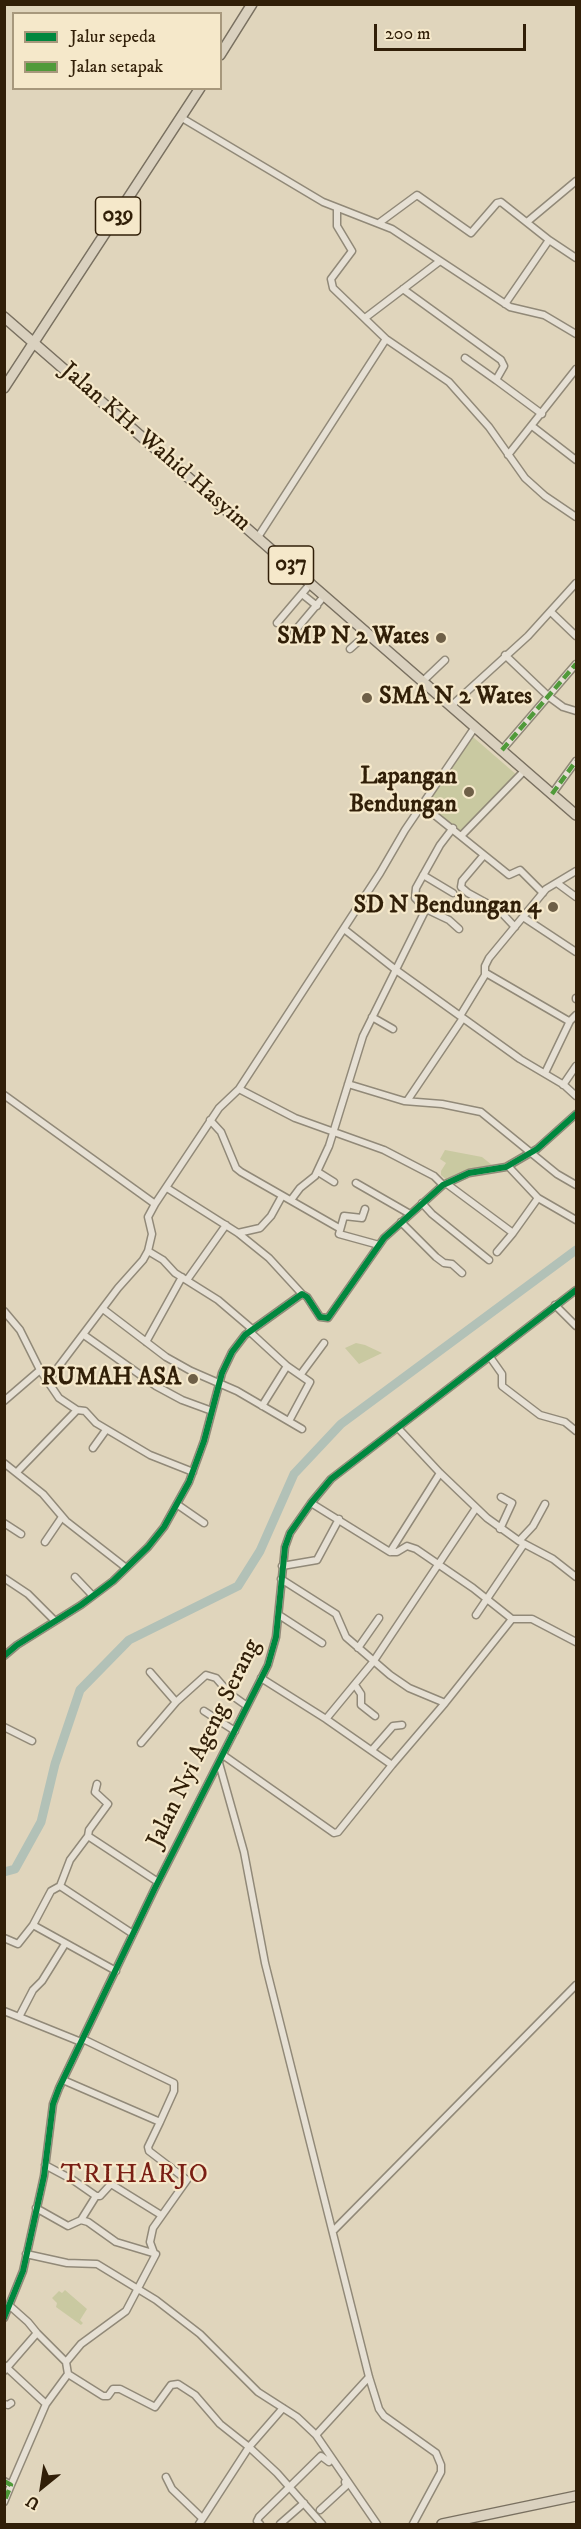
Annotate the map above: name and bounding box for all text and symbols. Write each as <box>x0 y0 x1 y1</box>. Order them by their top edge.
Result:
legend <box>12 12 222 90</box>
scale bar <box>377 12 528 50</box>
text: 200 m <box>385 23 431 45</box>
text: Jalur sepeda <box>70 26 156 48</box>
text: Jalan setapak <box>70 56 163 78</box>
road number: 039 <box>96 197 140 235</box>
street label: Jalan KH. Wahid Hasyim <box>54 357 256 539</box>
road number: 037 <box>268 546 314 584</box>
place label: SMP N 2 Wates <box>277 624 429 652</box>
marker: SMP N 2 Wates <box>434 631 448 645</box>
place label: SMA N 2 Wates <box>379 684 532 712</box>
marker: SMA N 2 Wates <box>360 691 374 705</box>
place label: Lapangan Bendungan <box>349 764 457 820</box>
marker: Lapangan Bendungan <box>462 785 476 799</box>
place label: SD N Bendungan 4 <box>353 893 541 921</box>
marker: SD N Bendungan 4 <box>546 900 560 914</box>
place label: RUMAH ASA <box>41 1365 181 1393</box>
marker: RUMAH ASA <box>186 1372 200 1386</box>
street label: Jalan Nyi Ageng Serang <box>142 1635 268 1853</box>
district label: TRIHARJO <box>61 2160 209 2192</box>
north arrow <box>12 2457 72 2517</box>
text: U <box>23 2491 43 2514</box>

